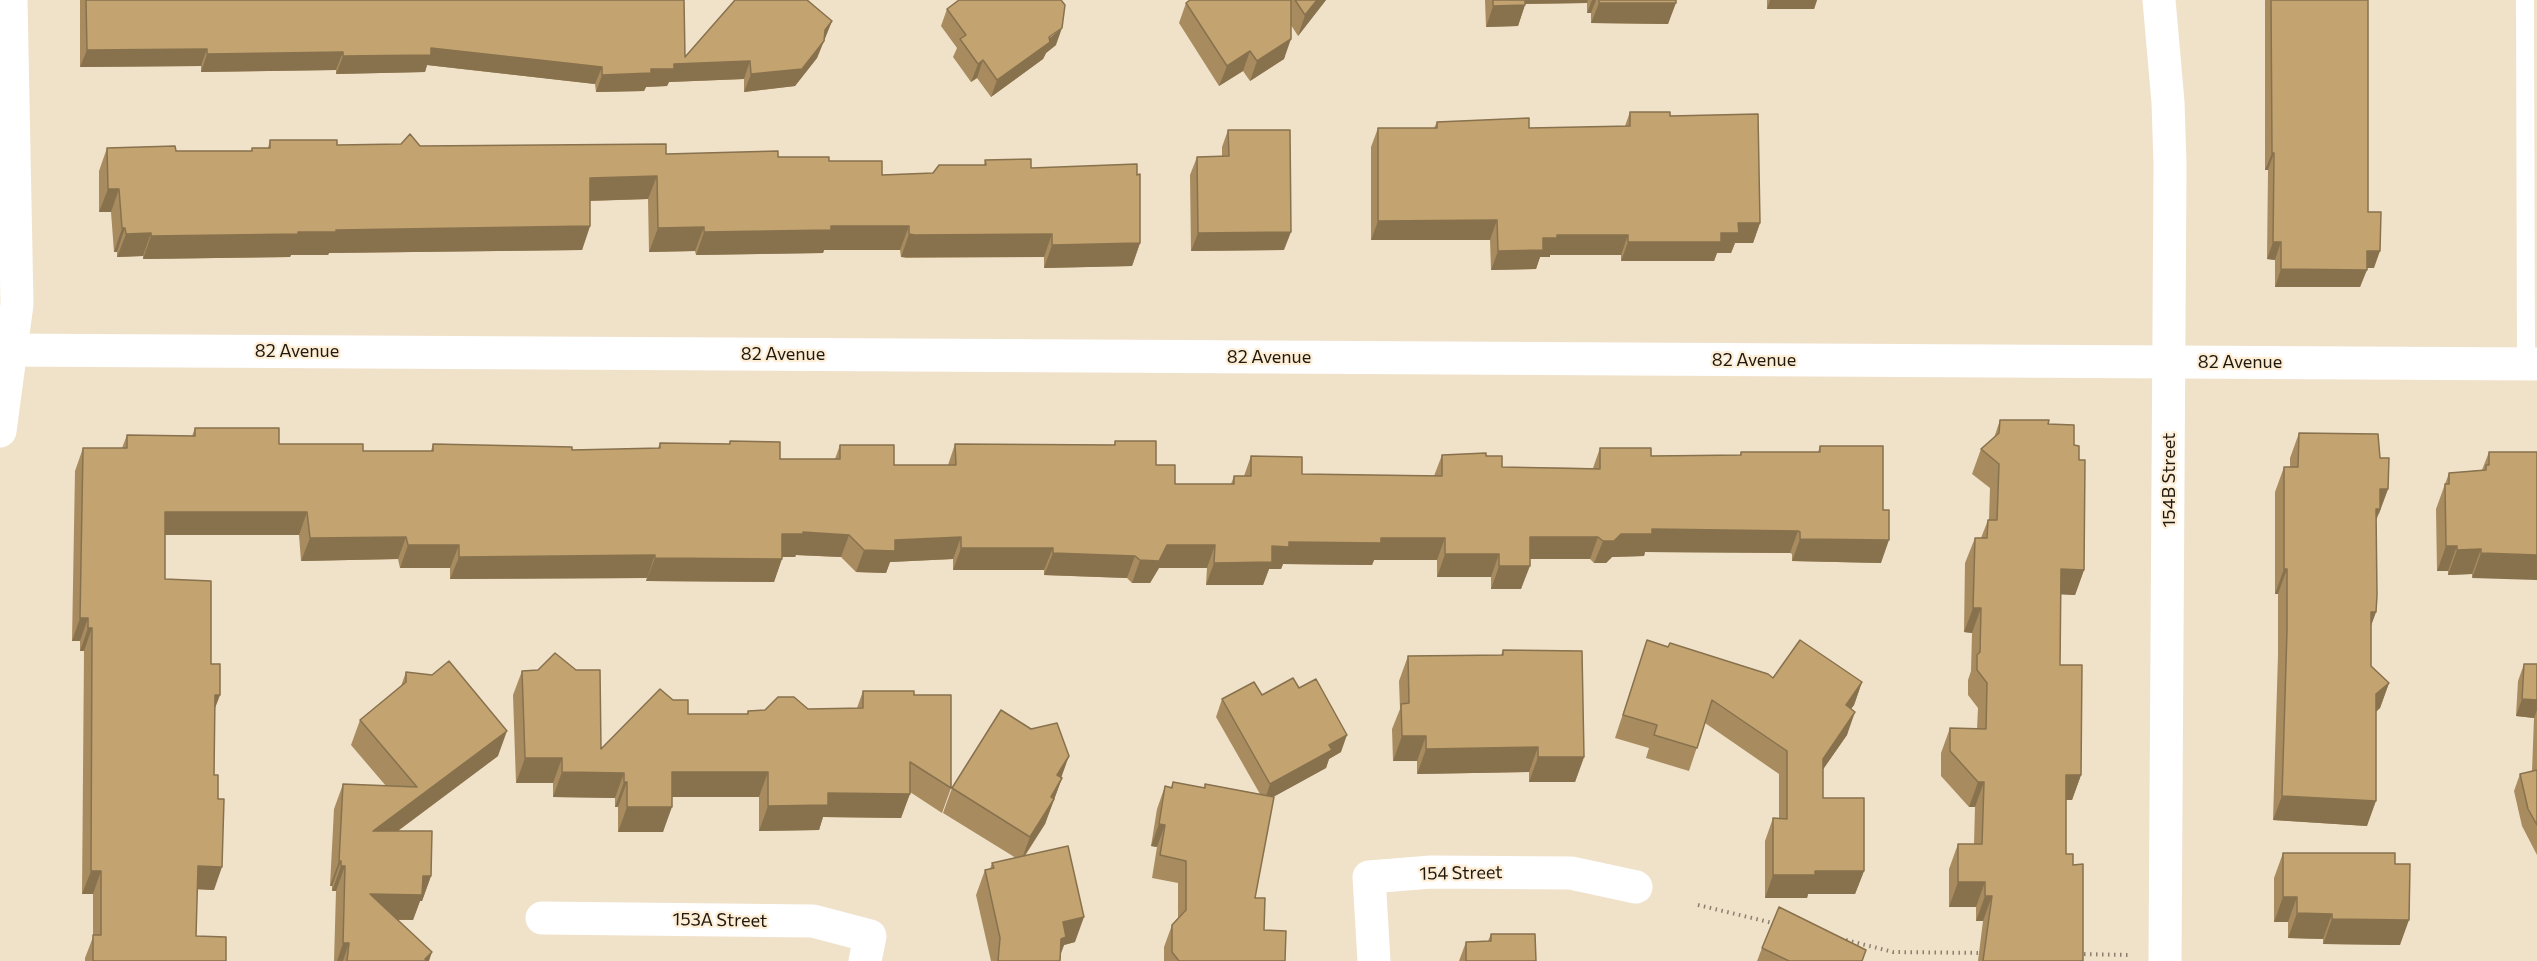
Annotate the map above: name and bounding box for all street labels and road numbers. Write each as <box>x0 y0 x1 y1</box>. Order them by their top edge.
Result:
street label: 82 Avenue <box>255 340 339 362</box>
street label: 82 Avenue <box>741 343 825 365</box>
street label: 82 Avenue <box>1227 346 1311 368</box>
street label: 82 Avenue <box>1712 349 1796 371</box>
street label: 82 Avenue <box>2198 351 2282 373</box>
street label: 154B Street <box>2158 433 2180 527</box>
street label: 154 Street <box>1419 861 1503 885</box>
street label: 153A Street <box>672 908 768 932</box>

